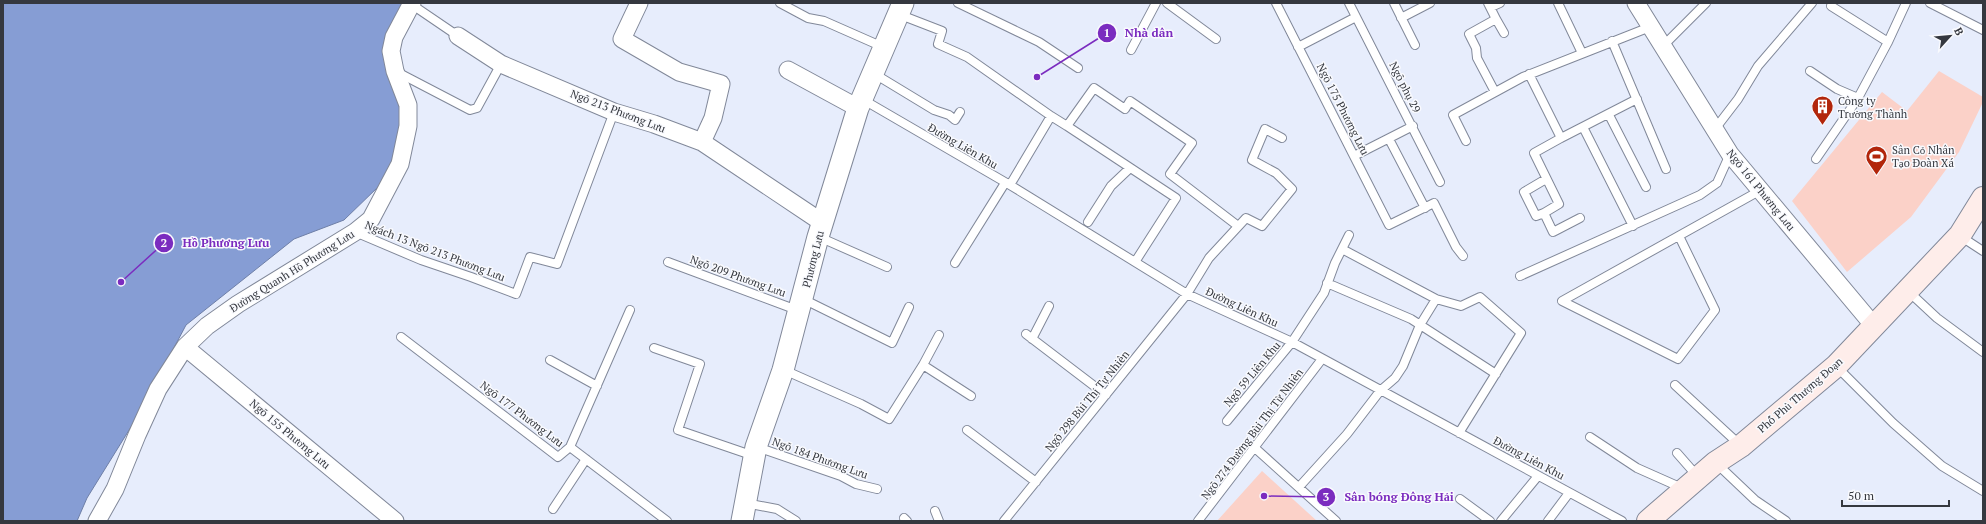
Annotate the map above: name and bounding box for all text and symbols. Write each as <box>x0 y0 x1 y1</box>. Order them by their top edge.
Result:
north arrow <box>1930 16 1970 56</box>
callout: Nhà dân <box>1097 21 1181 45</box>
text: 1 <box>1104 25 1110 40</box>
text: Nhà dân <box>1125 25 1173 40</box>
text: B <box>1951 25 1967 38</box>
street label: Ngõ phụ 29 <box>1386 59 1424 115</box>
street label: Ngõ 175 Phương Lưu <box>1314 61 1372 158</box>
street label: Ngõ 213 Phương Lưu <box>568 86 668 136</box>
building icon: Công ty Trường Thành <box>1810 94 1836 127</box>
place label: Công ty Trường Thành <box>1838 94 1908 121</box>
street label: Đường Liên Khu <box>925 120 1001 172</box>
sports icon: Sân Cỏ Nhân Tạo Đoàn Xá <box>1864 143 1890 176</box>
place label: Sân Cỏ Nhân Tạo Đoàn Xá <box>1892 143 1955 170</box>
street label: Ngõ 161 Phương Lưu <box>1724 146 1799 234</box>
street label: Ngách 13 Ngõ 213 Phương Lưu <box>363 218 508 284</box>
street label: Đường Quanh Hồ Phương Lưu <box>227 227 357 315</box>
street label: Phương Lưu <box>799 228 827 289</box>
callout: Hồ Phương Lưu <box>154 231 277 255</box>
text: 2 <box>161 235 168 250</box>
street label: Ngõ 209 Phương Lưu <box>688 252 788 300</box>
street label: Đường Liên Khu <box>1203 284 1281 330</box>
street label: Ngõ 59 Liên Khu <box>1221 338 1284 410</box>
street label: Ngõ 298 Bùi Thị Tự Nhiên <box>1042 347 1132 454</box>
street label: Phố Phủ Thượng Đoạn <box>1755 354 1846 436</box>
street label: Ngõ 274 Đường Bùi Thị Từ Nhiên <box>1198 365 1306 502</box>
street label: Ngõ 177 Phương Lưu <box>477 378 567 450</box>
street label: Ngõ 155 Phương Lưu <box>247 396 334 472</box>
street label: Đường Liên Khu <box>1491 433 1568 483</box>
street label: Ngõ 184 Phương Lưu <box>770 434 870 482</box>
scale bar <box>1842 482 1949 508</box>
callout: Sân bóng Đông Hải <box>1316 485 1461 509</box>
text: 50 m <box>1848 488 1875 503</box>
text: 3 <box>1323 489 1330 504</box>
text: Sân bóng Đông Hải <box>1344 489 1454 504</box>

